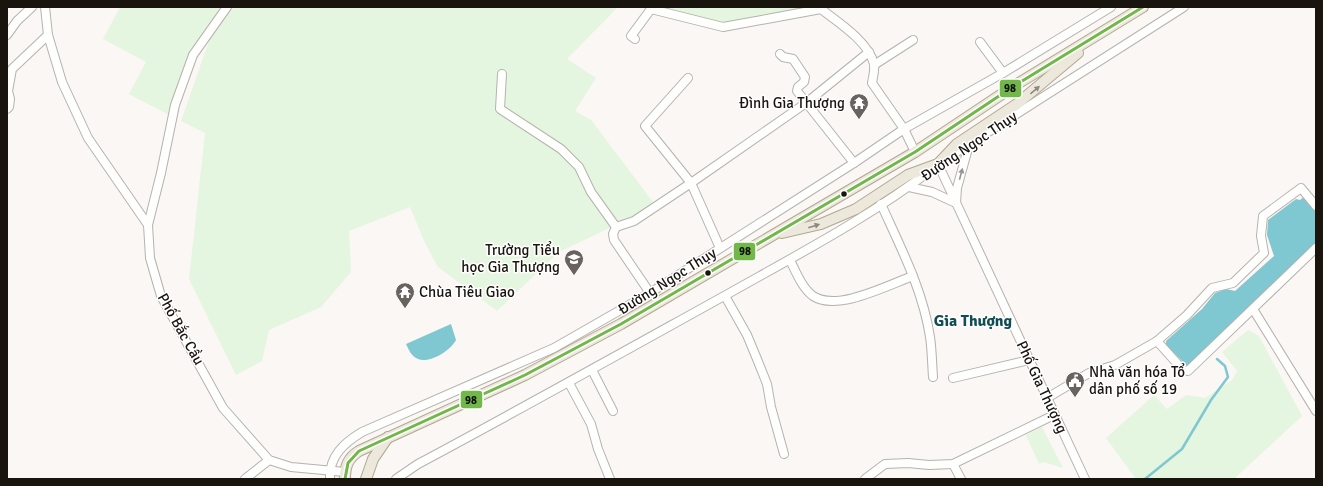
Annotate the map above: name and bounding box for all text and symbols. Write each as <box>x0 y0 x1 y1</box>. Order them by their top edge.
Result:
line badge: 98 <box>999 79 1022 98</box>
text: 98 <box>1004 82 1016 95</box>
one-way arrow <box>1030 85 1041 94</box>
temple icon: Đình Gia Thượng <box>848 92 870 120</box>
place label: Đình Gia Thượng <box>739 94 845 112</box>
street label: Đường Ngọc Thụy <box>917 107 1021 185</box>
one-way arrow <box>958 167 964 180</box>
unlabelled marker <box>839 189 849 199</box>
one-way arrow <box>808 223 820 229</box>
place label: Trường Tiểu học Gia Thượng <box>461 241 560 276</box>
line badge: 98 <box>733 242 756 261</box>
street label: Đường Ngọc Thụy <box>615 244 719 318</box>
text: 98 <box>739 245 751 258</box>
school or university icon: Trường Tiểu học Gia Thượng <box>563 248 585 276</box>
unlabelled marker <box>703 268 713 278</box>
temple icon: Chùa Tiêu Giao <box>394 281 416 309</box>
place label: Chùa Tiêu Giao <box>419 283 515 301</box>
street label: Phố Bắc Cầu <box>154 289 209 368</box>
district label: Gia Thượng <box>934 311 1013 331</box>
street label: Phố Gia Thượng <box>1013 338 1071 436</box>
place label: Nhà văn hóa Tổ dân phố số 19 <box>1089 363 1185 398</box>
public building icon: Nhà văn hóa Tổ dân phố số 19 <box>1064 370 1086 398</box>
line badge: 98 <box>460 390 483 409</box>
text: 98 <box>465 394 477 407</box>

